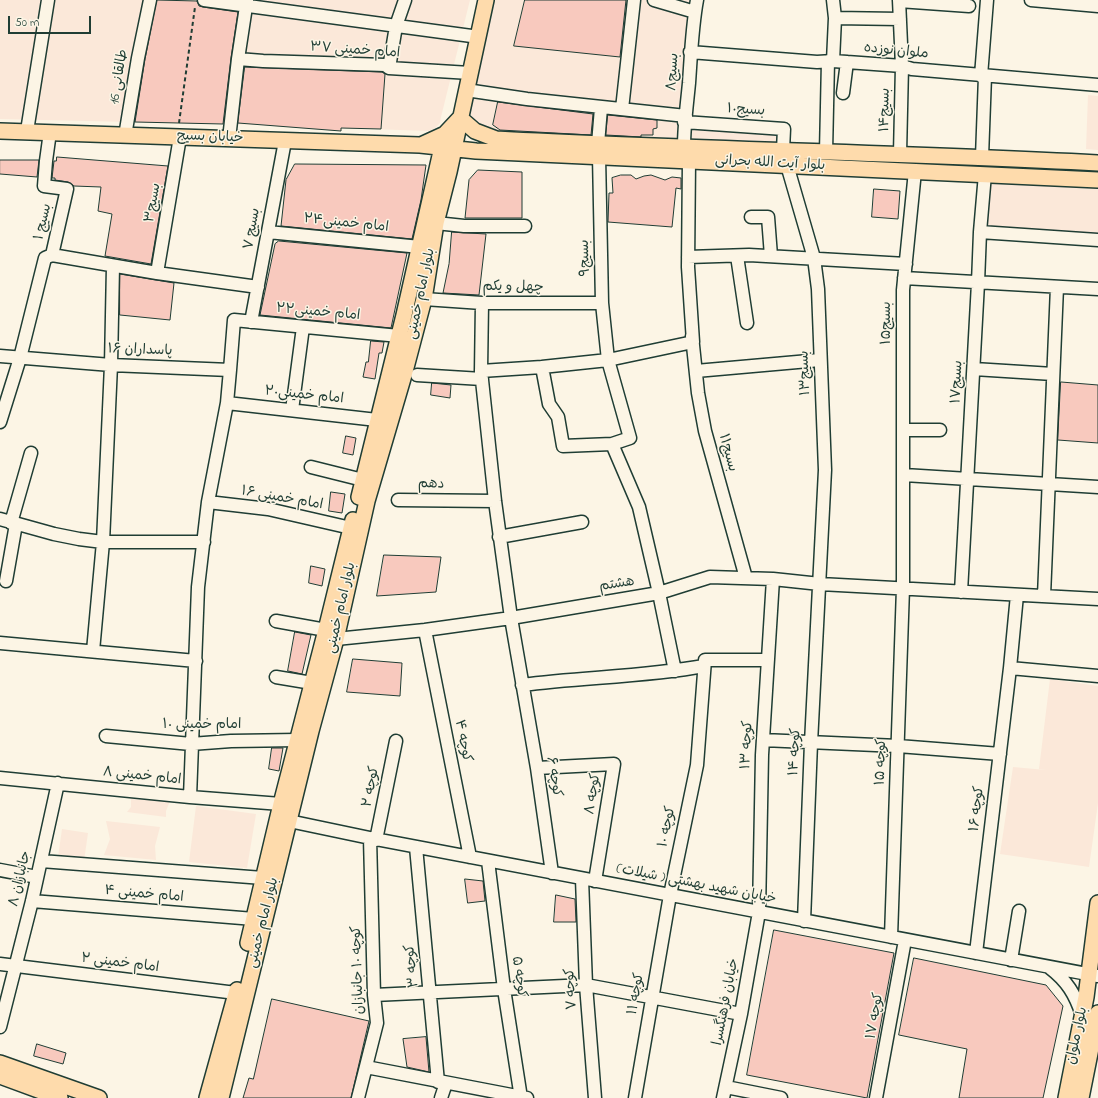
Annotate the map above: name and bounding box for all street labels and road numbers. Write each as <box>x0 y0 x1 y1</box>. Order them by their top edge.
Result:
street label: امام خمینی ۳۷ <box>309 39 401 63</box>
street label: ملوان نوزده <box>863 40 929 64</box>
street label: طالقانی 16 <box>107 48 133 106</box>
street label: بسیج۸ <box>664 52 684 92</box>
street label: بسیج۱۴ <box>877 88 895 132</box>
street label: بسیج۱۰ <box>726 101 766 121</box>
street label: خیابان بسیج <box>176 128 244 148</box>
street label: بلوار آیت الله بحرانی <box>714 153 826 175</box>
street label: بسیج۳ <box>142 182 166 224</box>
street label: بسیج ۱ <box>32 202 56 242</box>
street label: بسیج ۷ <box>241 207 265 251</box>
street label: امام خمینی۲۴ <box>303 211 389 237</box>
street label: بسیج۹ <box>577 239 595 277</box>
street label: بلوار امام خمینی <box>404 247 440 341</box>
street label: چهل و یکم <box>482 279 544 297</box>
street label: امام خمینی۲۲ <box>275 301 361 325</box>
street label: بسیج۱۵ <box>880 301 896 345</box>
street label: پاسداران ۱۶ <box>107 341 173 361</box>
street label: بسیج۱۳ <box>797 350 815 396</box>
street label: بسیج۱۷ <box>948 360 968 404</box>
street label: امام خمینی۲۰ <box>264 383 344 409</box>
street label: بسیج۱۱ <box>714 432 740 474</box>
street label: دهم <box>418 476 444 494</box>
street label: امام خمینی ۱۶ <box>240 484 324 514</box>
street label: بلوار امام خمینی <box>323 561 361 655</box>
street label: هشتم <box>598 574 636 596</box>
street label: امام خمینی ۱۰ <box>163 718 241 734</box>
street label: کوچه ۴ <box>450 719 474 763</box>
street label: کوچه ۱۳ <box>738 720 758 770</box>
street label: کوچه ۱۴ <box>786 728 806 776</box>
street label: کوچه ۱۵ <box>873 738 891 786</box>
street label: کوچه ۶ <box>542 756 564 798</box>
street label: امام خمینی ۸ <box>102 765 182 789</box>
street label: کوچه ۲ <box>360 765 384 809</box>
street label: کوچه ۸ <box>582 772 606 816</box>
street label: کوچه ۱۶ <box>967 785 989 833</box>
street label: کوچه ۱۰ <box>655 805 681 849</box>
street label: جانبازان ۸ <box>6 849 36 909</box>
street label: خیابان شهید بهشتی ( شیلات) <box>615 861 777 909</box>
street label: بلوار امام خمینی <box>245 876 283 970</box>
street label: امام خمینی ۴ <box>104 883 184 907</box>
street label: کوچه ۱۰ جانبازان <box>349 925 369 1015</box>
street label: کوچه ۳ <box>402 943 424 989</box>
street label: امام خمینی ۲ <box>80 951 160 977</box>
street label: کوچه ۵ <box>507 955 529 999</box>
street label: خیابان فرهنگسرا <box>710 957 744 1047</box>
street label: کوچه ۷ <box>563 968 581 1010</box>
street label: کوچه ۱۱ <box>625 972 649 1016</box>
street label: کوچه ۱۷ <box>864 991 888 1041</box>
street label: بلوار ملوان <box>1064 1006 1092 1066</box>

